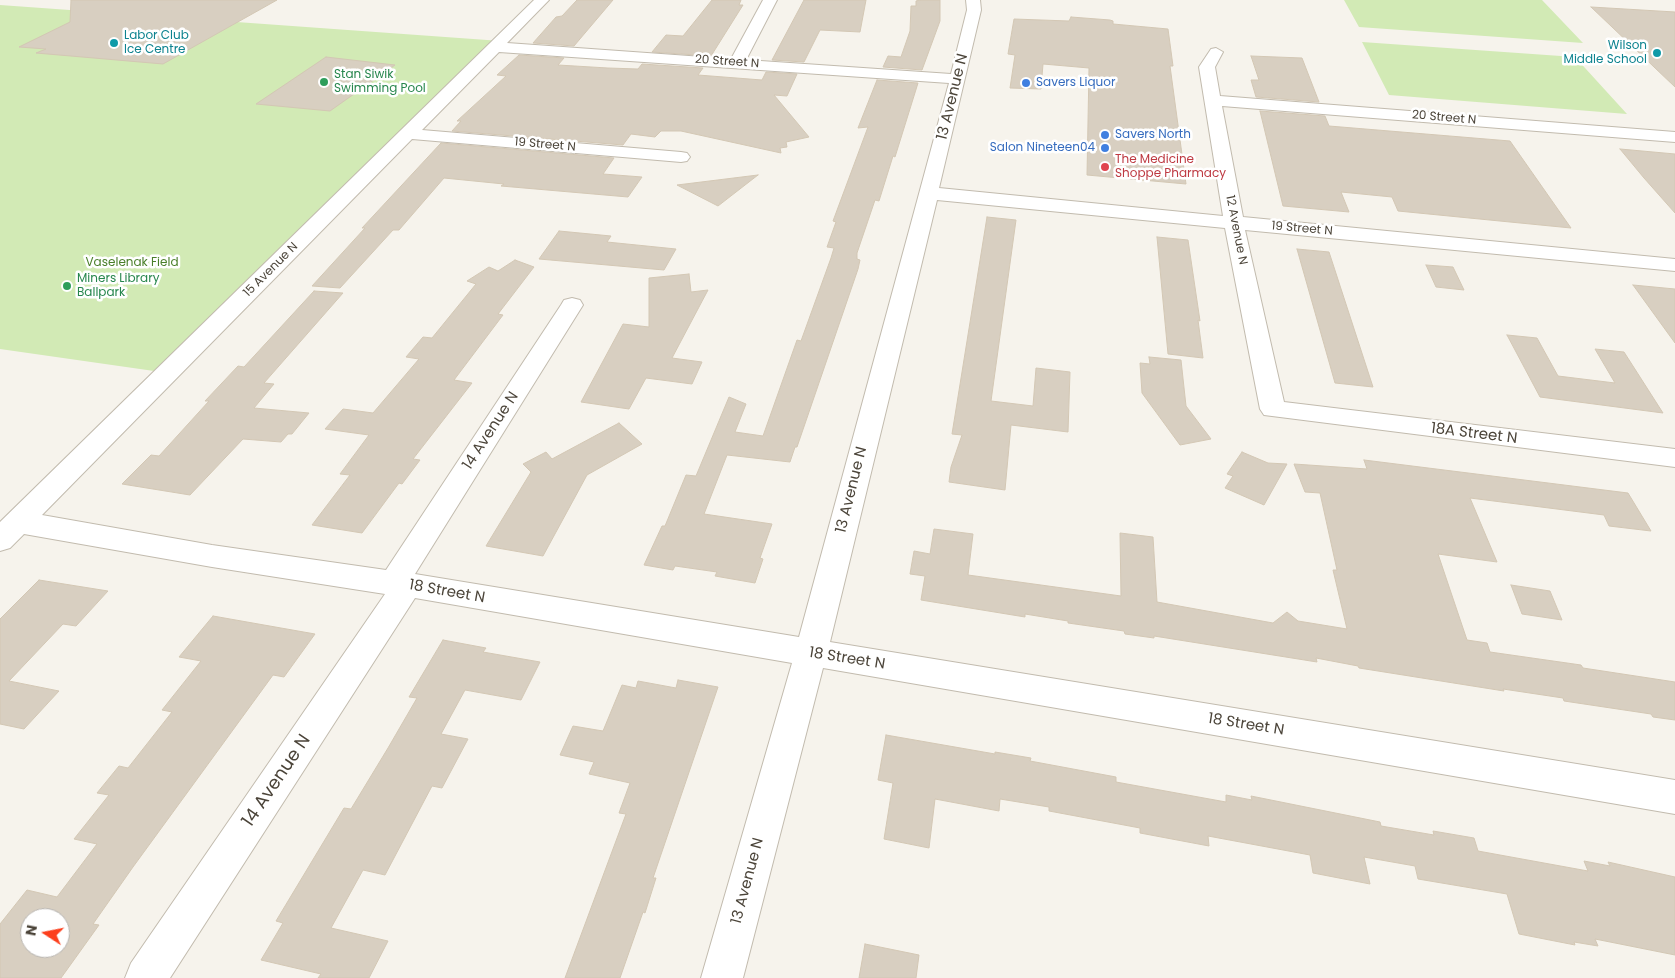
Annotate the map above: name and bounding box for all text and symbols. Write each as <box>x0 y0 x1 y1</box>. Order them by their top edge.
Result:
place label: Labor Club Ice Centre <box>124 29 189 57</box>
marker: Labor Club Ice Centre <box>108 37 120 49</box>
place label: Wilson Middle School <box>1564 39 1647 67</box>
marker: Wilson Middle School <box>1651 47 1663 59</box>
street label: 13 Avenue N <box>934 52 972 142</box>
street label: 20 Street N <box>694 53 760 71</box>
place label: Stan Siwik Swimming Pool <box>334 68 426 96</box>
marker: Stan Siwik Swimming Pool <box>318 76 330 88</box>
place label: Savers Liquor <box>1036 76 1115 90</box>
marker: Savers Liquor <box>1020 77 1032 89</box>
street label: 20 Street N <box>1411 108 1477 128</box>
place label: Savers North <box>1115 128 1191 142</box>
marker: Savers North <box>1099 129 1111 141</box>
street label: 19 Street N <box>514 135 576 155</box>
place label: Salon Nineteen04 <box>990 141 1095 155</box>
marker: Salon Nineteen04 <box>1099 142 1111 154</box>
place label: The Medicine Shoppe Pharmacy <box>1115 153 1226 181</box>
marker: The Medicine Shoppe Pharmacy <box>1099 161 1111 173</box>
street label: 12 Avenue N <box>1222 194 1250 266</box>
street label: 19 Street N <box>1271 219 1333 239</box>
street label: 15 Avenue N <box>241 240 301 300</box>
park label: Vaselenak Field <box>86 256 178 270</box>
place label: Miners Library Ballpark <box>77 272 159 300</box>
marker: Miners Library Ballpark <box>61 280 73 292</box>
street label: 14 Avenue N <box>459 389 523 473</box>
street label: 18A Street N <box>1430 420 1518 448</box>
street label: 13 Avenue N <box>833 445 871 535</box>
street label: 18 Street N <box>408 576 486 608</box>
street label: 18 Street N <box>808 644 886 674</box>
street label: 18 Street N <box>1207 710 1285 740</box>
street label: 14 Avenue N <box>238 731 316 831</box>
street label: 13 Avenue N <box>728 836 768 926</box>
north arrow <box>20 908 70 958</box>
text: N <box>20 923 42 937</box>

